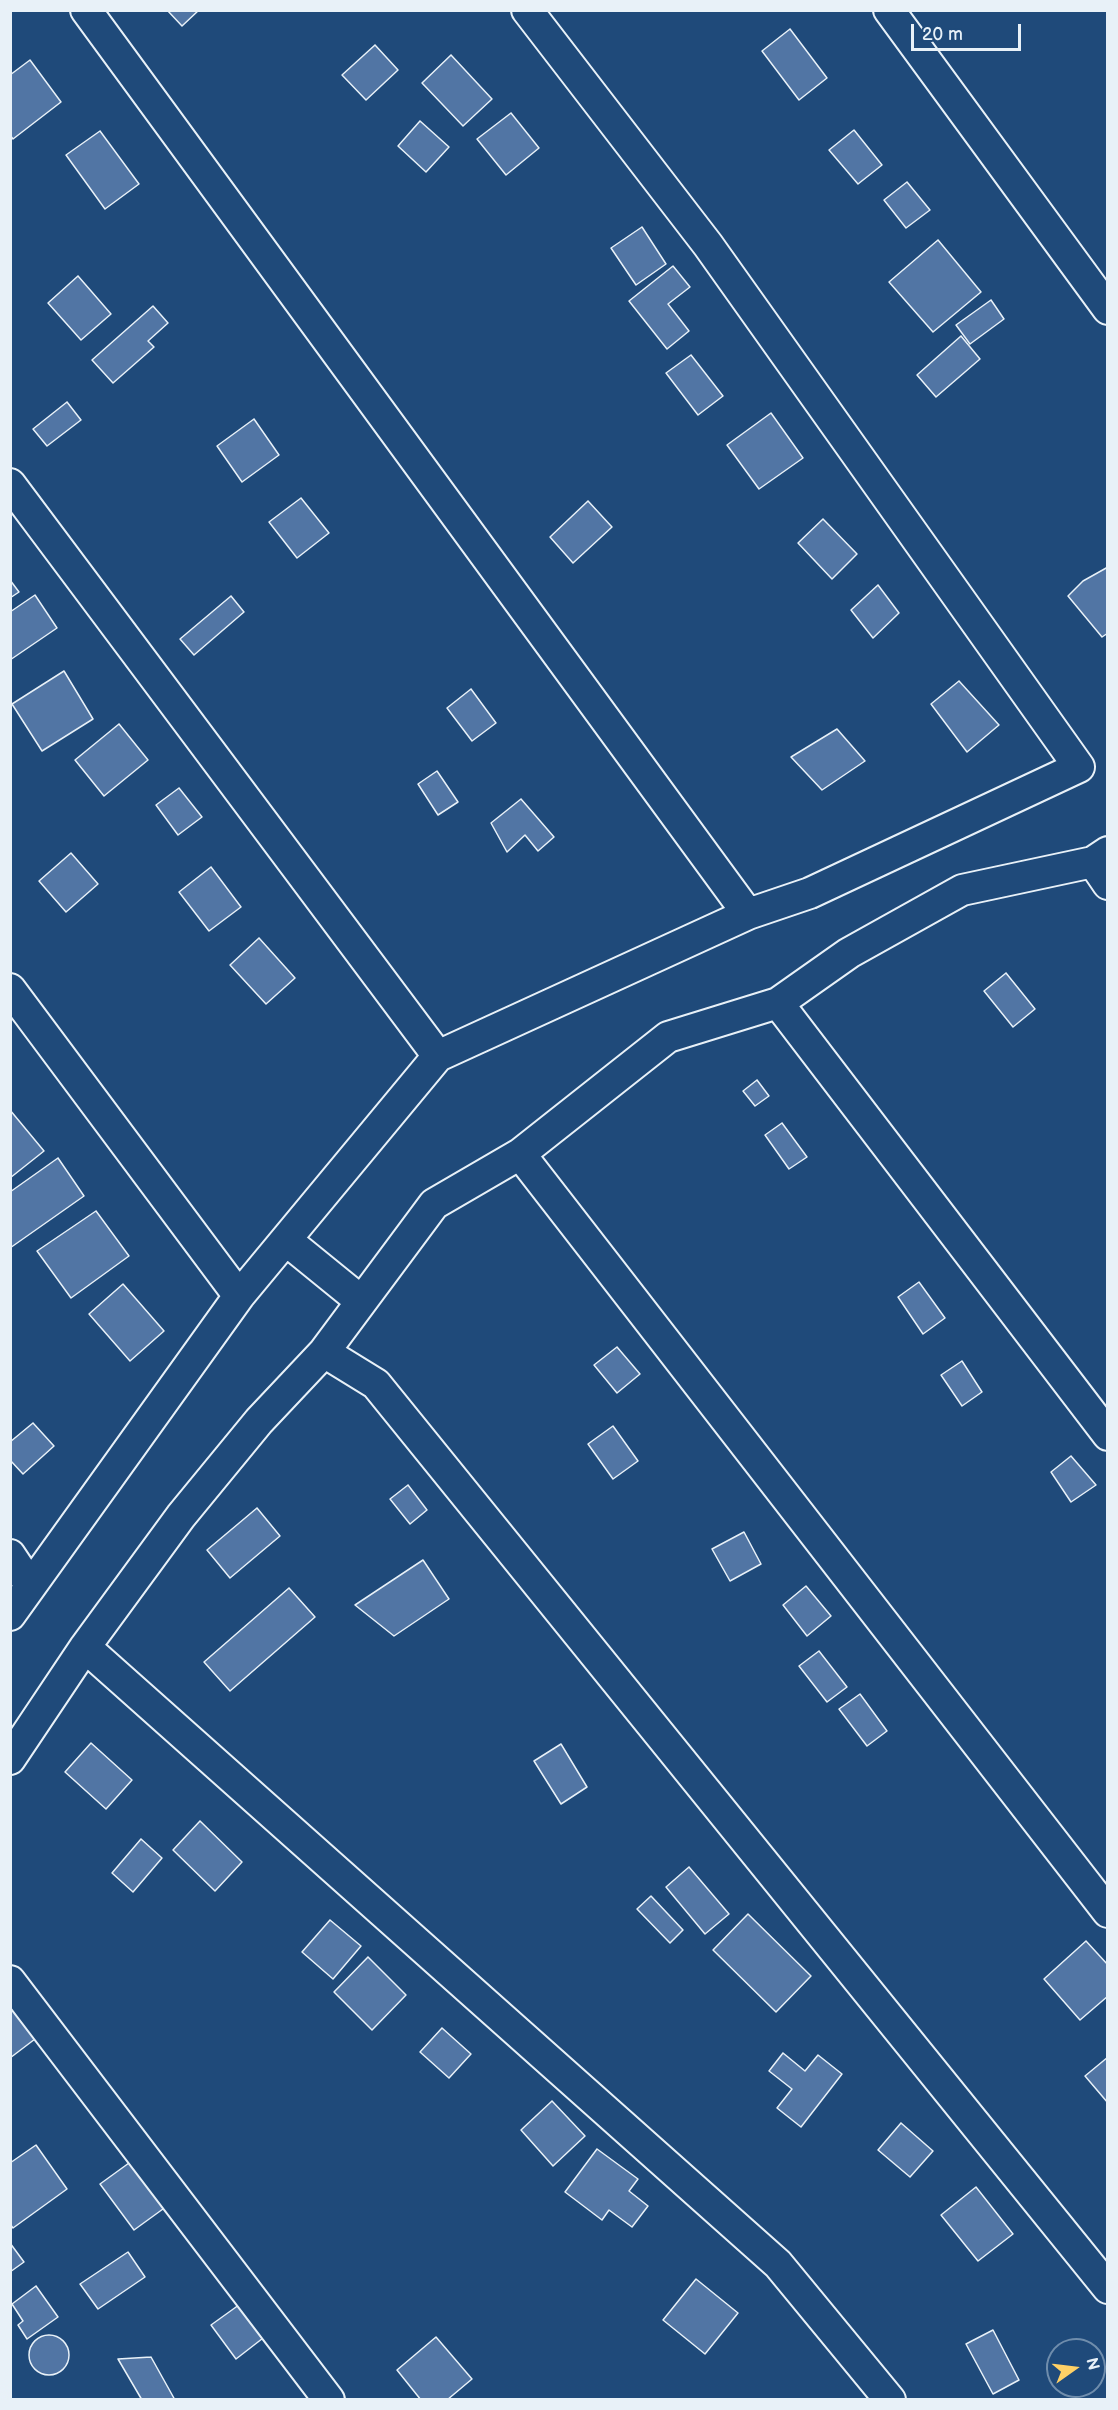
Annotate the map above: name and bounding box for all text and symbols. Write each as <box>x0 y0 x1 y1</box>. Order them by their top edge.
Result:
scale bar <box>914 12 1024 50</box>
text: 20 m <box>922 24 963 45</box>
north arrow <box>1046 2338 1106 2398</box>
text: N <box>1081 2356 1103 2372</box>

